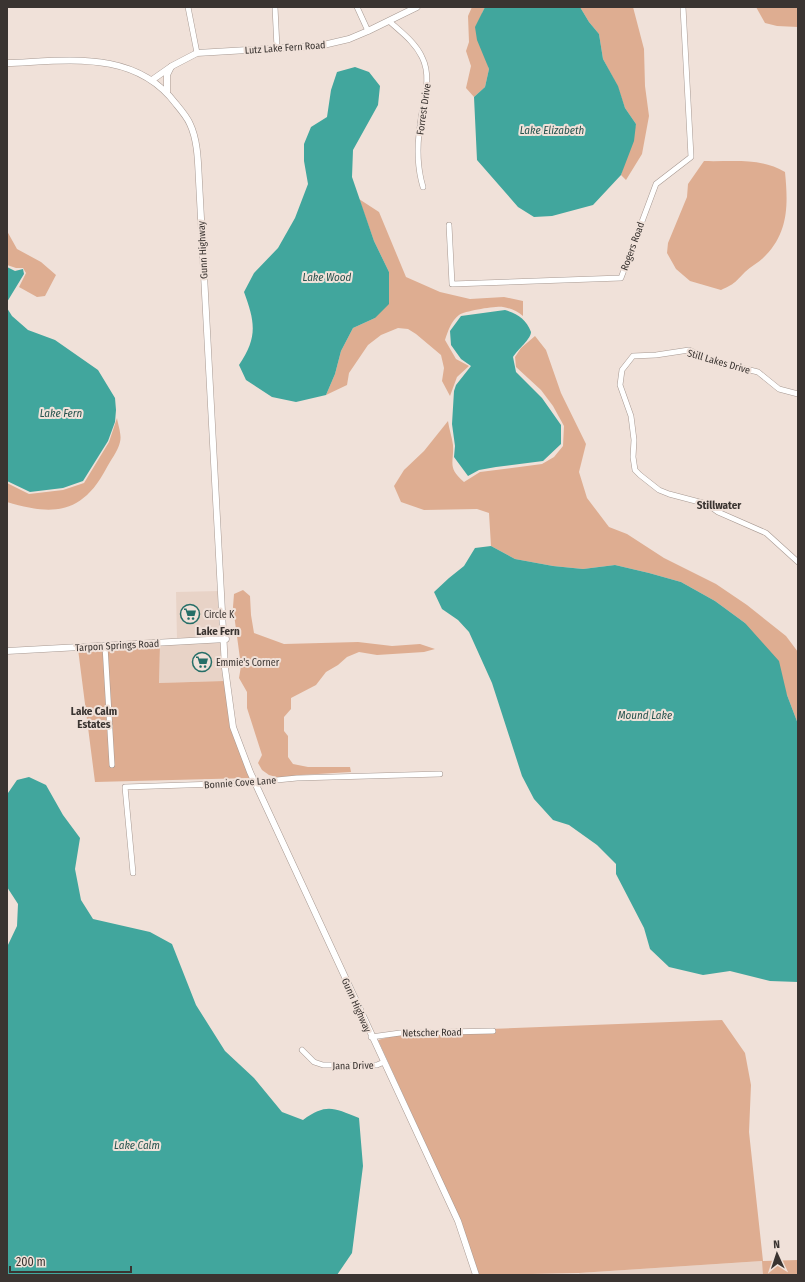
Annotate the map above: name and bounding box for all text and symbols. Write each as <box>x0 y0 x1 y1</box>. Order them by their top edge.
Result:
street label: Lutz Lake Fern Road <box>244 39 326 57</box>
street label: Forrest Drive <box>414 83 434 136</box>
water label: Lake Elizabeth <box>520 124 585 137</box>
street label: Gunn Highway <box>195 220 211 279</box>
street label: Rogers Road <box>619 220 647 272</box>
water label: Lake Wood <box>303 271 352 284</box>
street label: Still Lakes Drive <box>686 347 752 377</box>
water label: Lake Fern <box>40 407 83 420</box>
district label: Stillwater <box>697 499 742 512</box>
supermarket icon: Circle K <box>179 603 201 625</box>
place label: Circle K <box>204 609 235 621</box>
district label: Lake Fern <box>196 625 240 638</box>
street label: Tarpon Springs Road <box>75 638 159 654</box>
supermarket icon: Emmie's Corner <box>191 651 213 673</box>
place label: Emmie's Corner <box>216 657 280 669</box>
district label: Lake Calm Estates <box>71 705 117 731</box>
water label: Mound Lake <box>618 709 672 722</box>
street label: Bonnie Cove Lane <box>204 774 277 792</box>
street label: Gunn Highway <box>339 976 374 1035</box>
street label: Netscher Road <box>402 1026 462 1040</box>
street label: Jana Drive <box>332 1060 374 1072</box>
water label: Lake Calm <box>114 1139 160 1152</box>
north arrow <box>757 1234 797 1274</box>
text: N <box>773 1238 780 1251</box>
scale bar <box>10 1248 131 1274</box>
text: 200 m <box>16 1255 46 1269</box>

